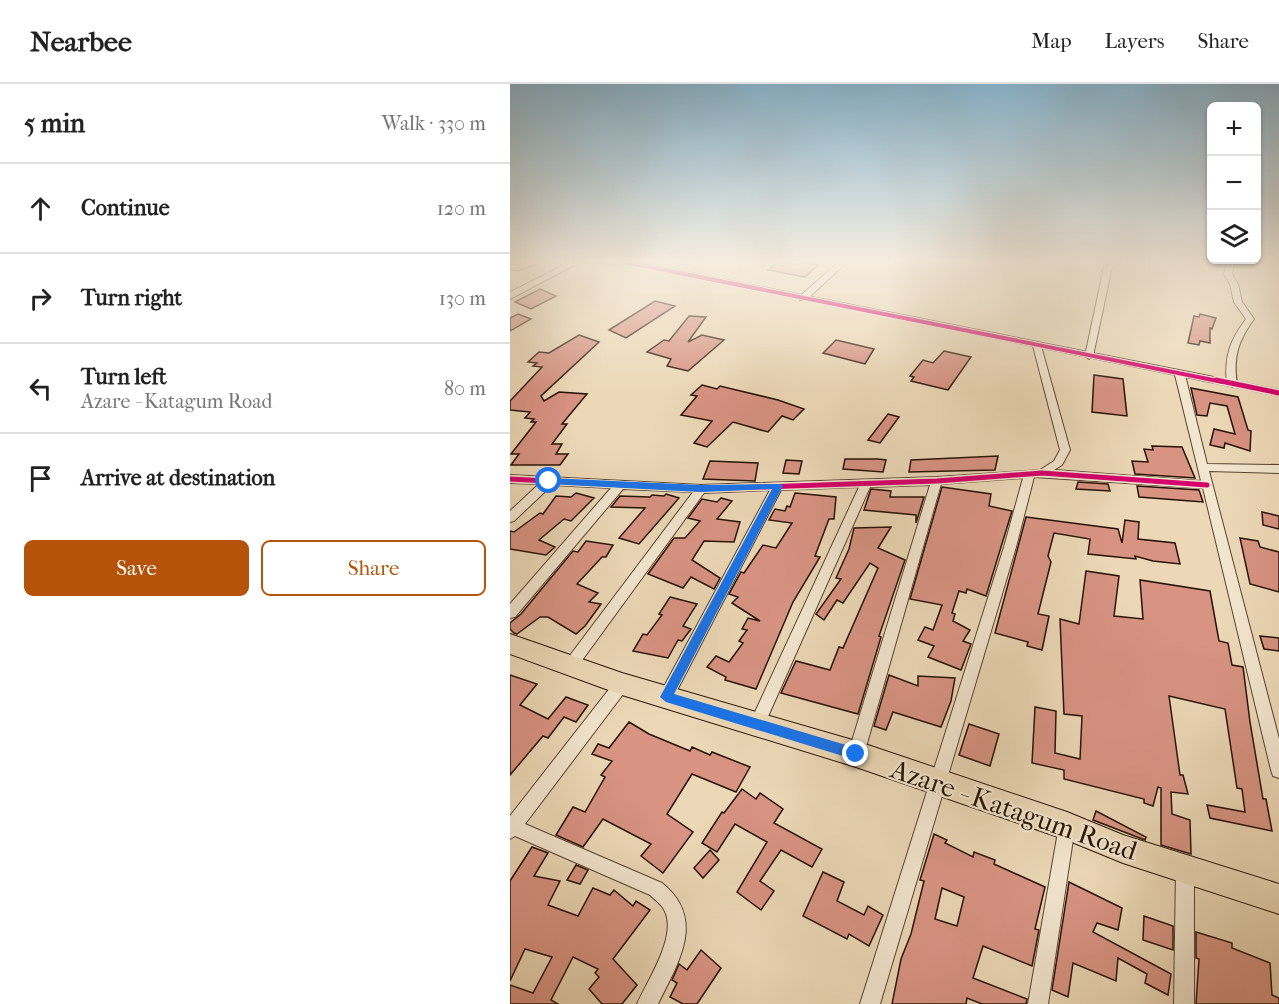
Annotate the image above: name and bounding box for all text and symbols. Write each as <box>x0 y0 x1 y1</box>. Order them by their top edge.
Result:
text: Nearbee <box>30 25 132 58</box>
text: Map <box>1031 29 1072 53</box>
text: Layers <box>1105 29 1164 53</box>
text: Share <box>1197 29 1249 53</box>
map controls <box>1207 102 1261 264</box>
button: + <box>1207 102 1261 156</box>
text: 5 min <box>24 108 85 139</box>
text: Walk · 330 m <box>382 112 486 135</box>
button: − <box>1207 156 1261 210</box>
icon: ahead <box>24 192 57 225</box>
text: Continue <box>81 195 170 221</box>
text: 120 m <box>437 197 486 220</box>
button: layers <box>1207 210 1261 264</box>
icon: right <box>24 282 57 315</box>
text: Turn right <box>81 285 182 311</box>
text: 130 m <box>439 287 486 310</box>
text: Turn left <box>81 364 167 390</box>
icon: left <box>24 372 57 405</box>
text: 80 m <box>444 377 486 400</box>
text: Azare - Katagum Road <box>81 390 272 413</box>
icon: arrive <box>24 462 57 495</box>
text: Arrive at destination <box>81 465 275 491</box>
route start <box>535 467 561 493</box>
button: Save <box>24 540 249 596</box>
button: Share <box>261 540 486 596</box>
route end <box>842 740 868 766</box>
street label: Azare - Katagum Road <box>886 753 1142 867</box>

